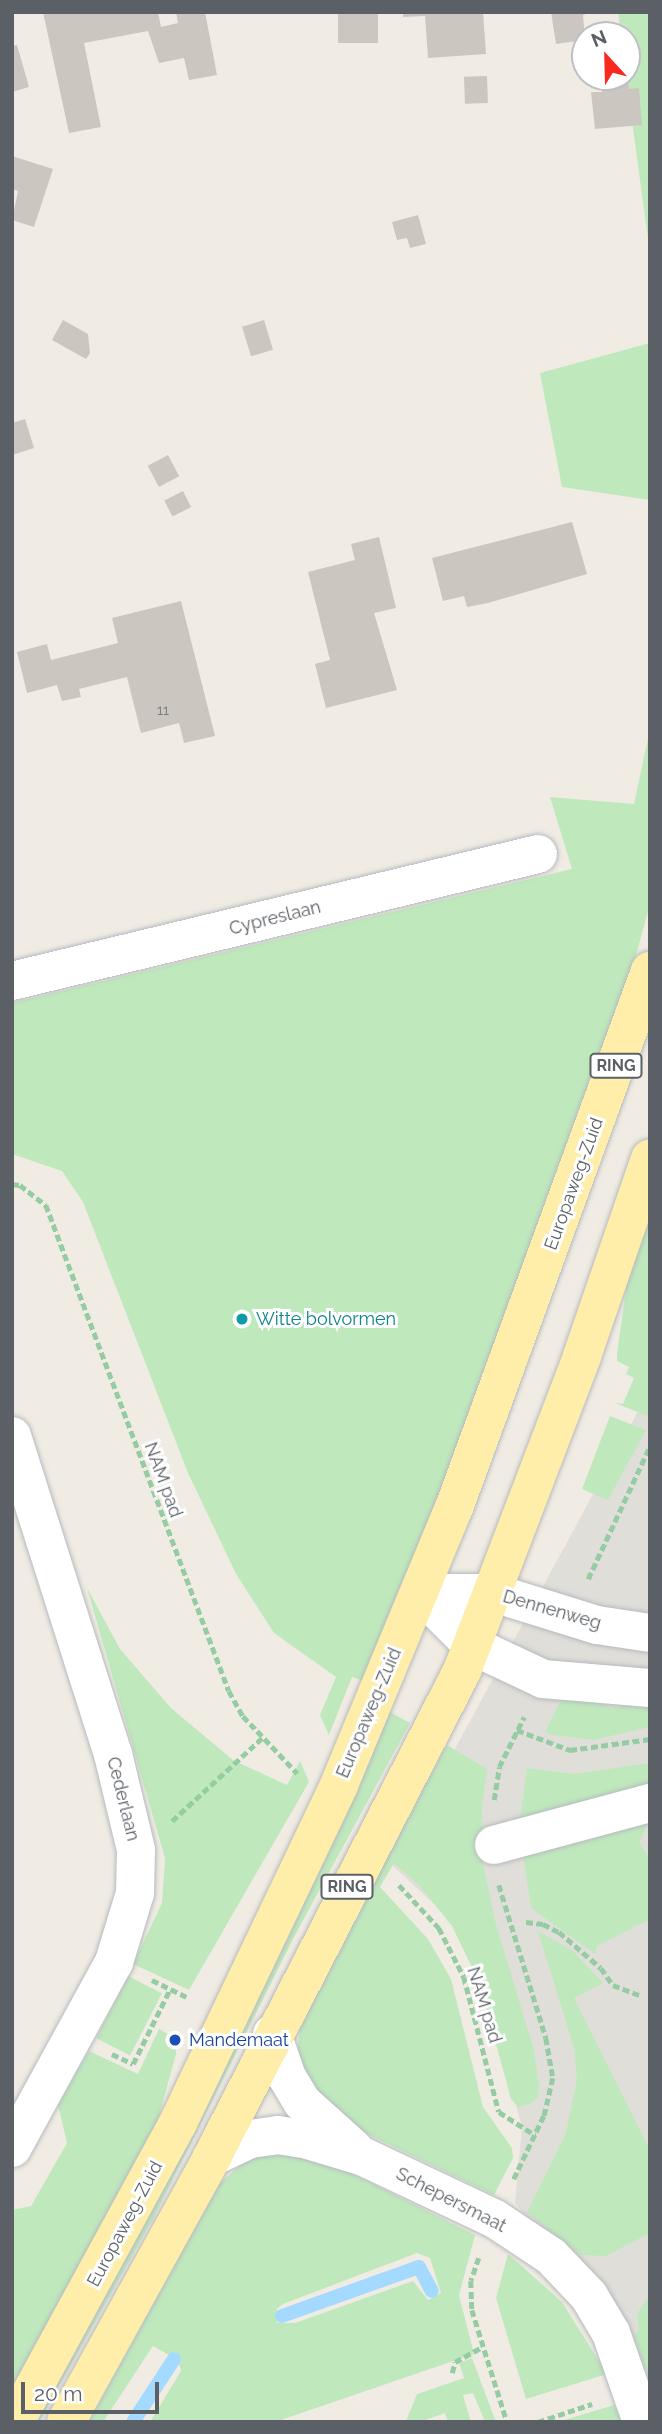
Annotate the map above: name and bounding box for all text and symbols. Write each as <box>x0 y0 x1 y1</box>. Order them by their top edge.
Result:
north arrow <box>571 21 641 91</box>
text: N <box>588 25 610 51</box>
house number: 11 <box>157 702 169 718</box>
street label: Cypreslaan <box>227 896 323 940</box>
road number: RING <box>588 1054 644 1078</box>
street label: Europaweg-Zuid <box>540 1115 608 1253</box>
place label: Witte bolvormen <box>256 1308 396 1330</box>
marker: Witte bolvormen <box>234 1311 250 1327</box>
street label: NAM pad <box>139 1439 187 1521</box>
street label: Dennenweg <box>500 1586 604 1634</box>
street label: Europaweg-Zuid <box>332 1645 406 1781</box>
street label: Cederlaan <box>102 1755 144 1843</box>
road number: RING <box>319 1874 375 1899</box>
street label: NAM pad <box>462 1964 506 2046</box>
place label: Mandemaat <box>189 2029 289 2051</box>
marker: Mandemaat <box>167 2032 183 2048</box>
street label: Europaweg-Zuid <box>83 2157 167 2291</box>
street label: Schepersmaat <box>392 2163 510 2237</box>
scale bar <box>24 2368 163 2412</box>
text: 20 m <box>34 2381 82 2406</box>

